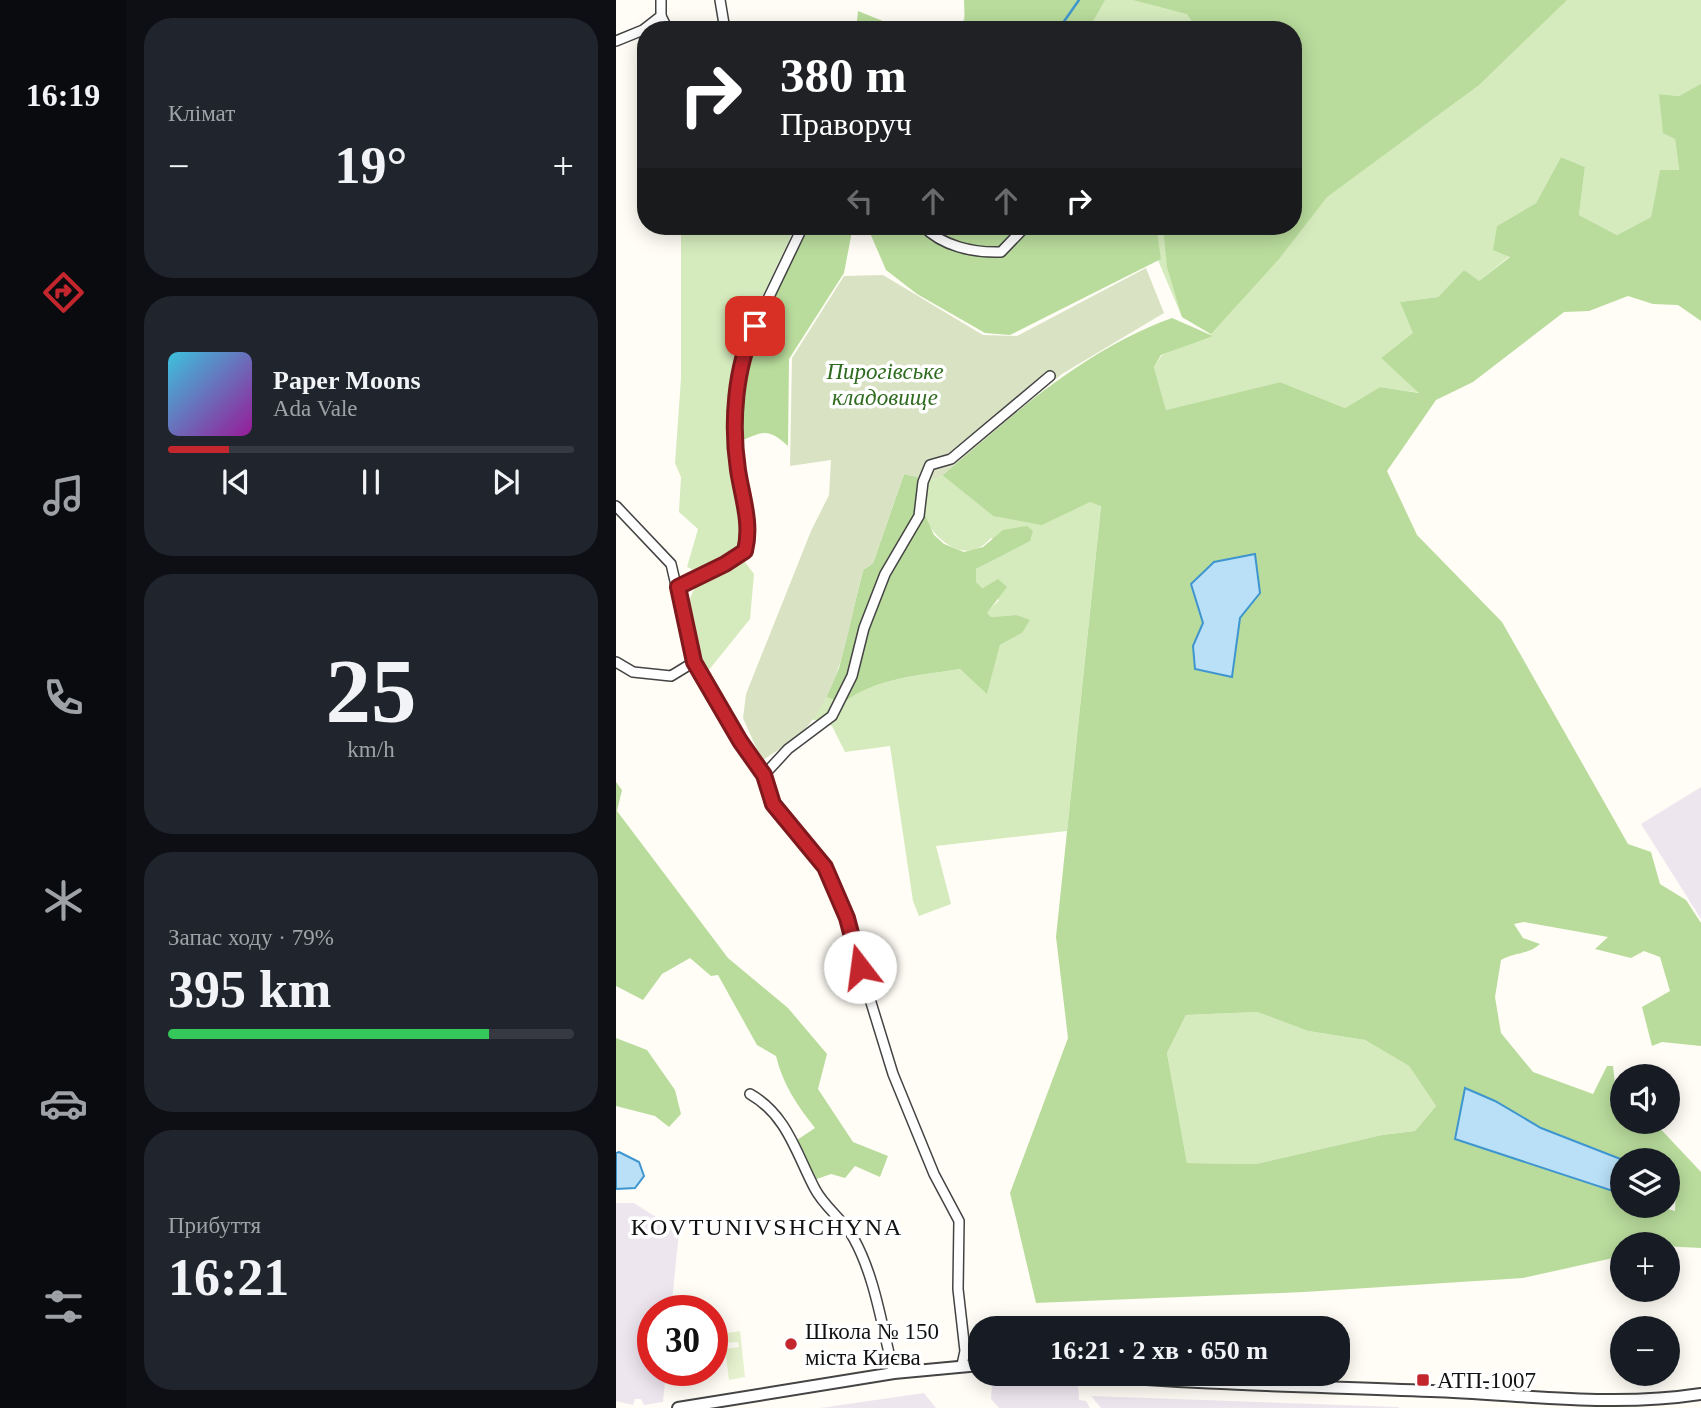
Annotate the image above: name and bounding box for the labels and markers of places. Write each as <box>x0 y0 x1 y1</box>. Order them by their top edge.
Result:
pin <box>725 296 785 356</box>
place label: Школа № 150 міста Києва <box>805 1319 939 1370</box>
marker: Школа № 150 міста Києва <box>783 1336 799 1352</box>
place label: АТП-1007 <box>1437 1368 1536 1393</box>
marker: АТП-1007 <box>1415 1372 1431 1388</box>

